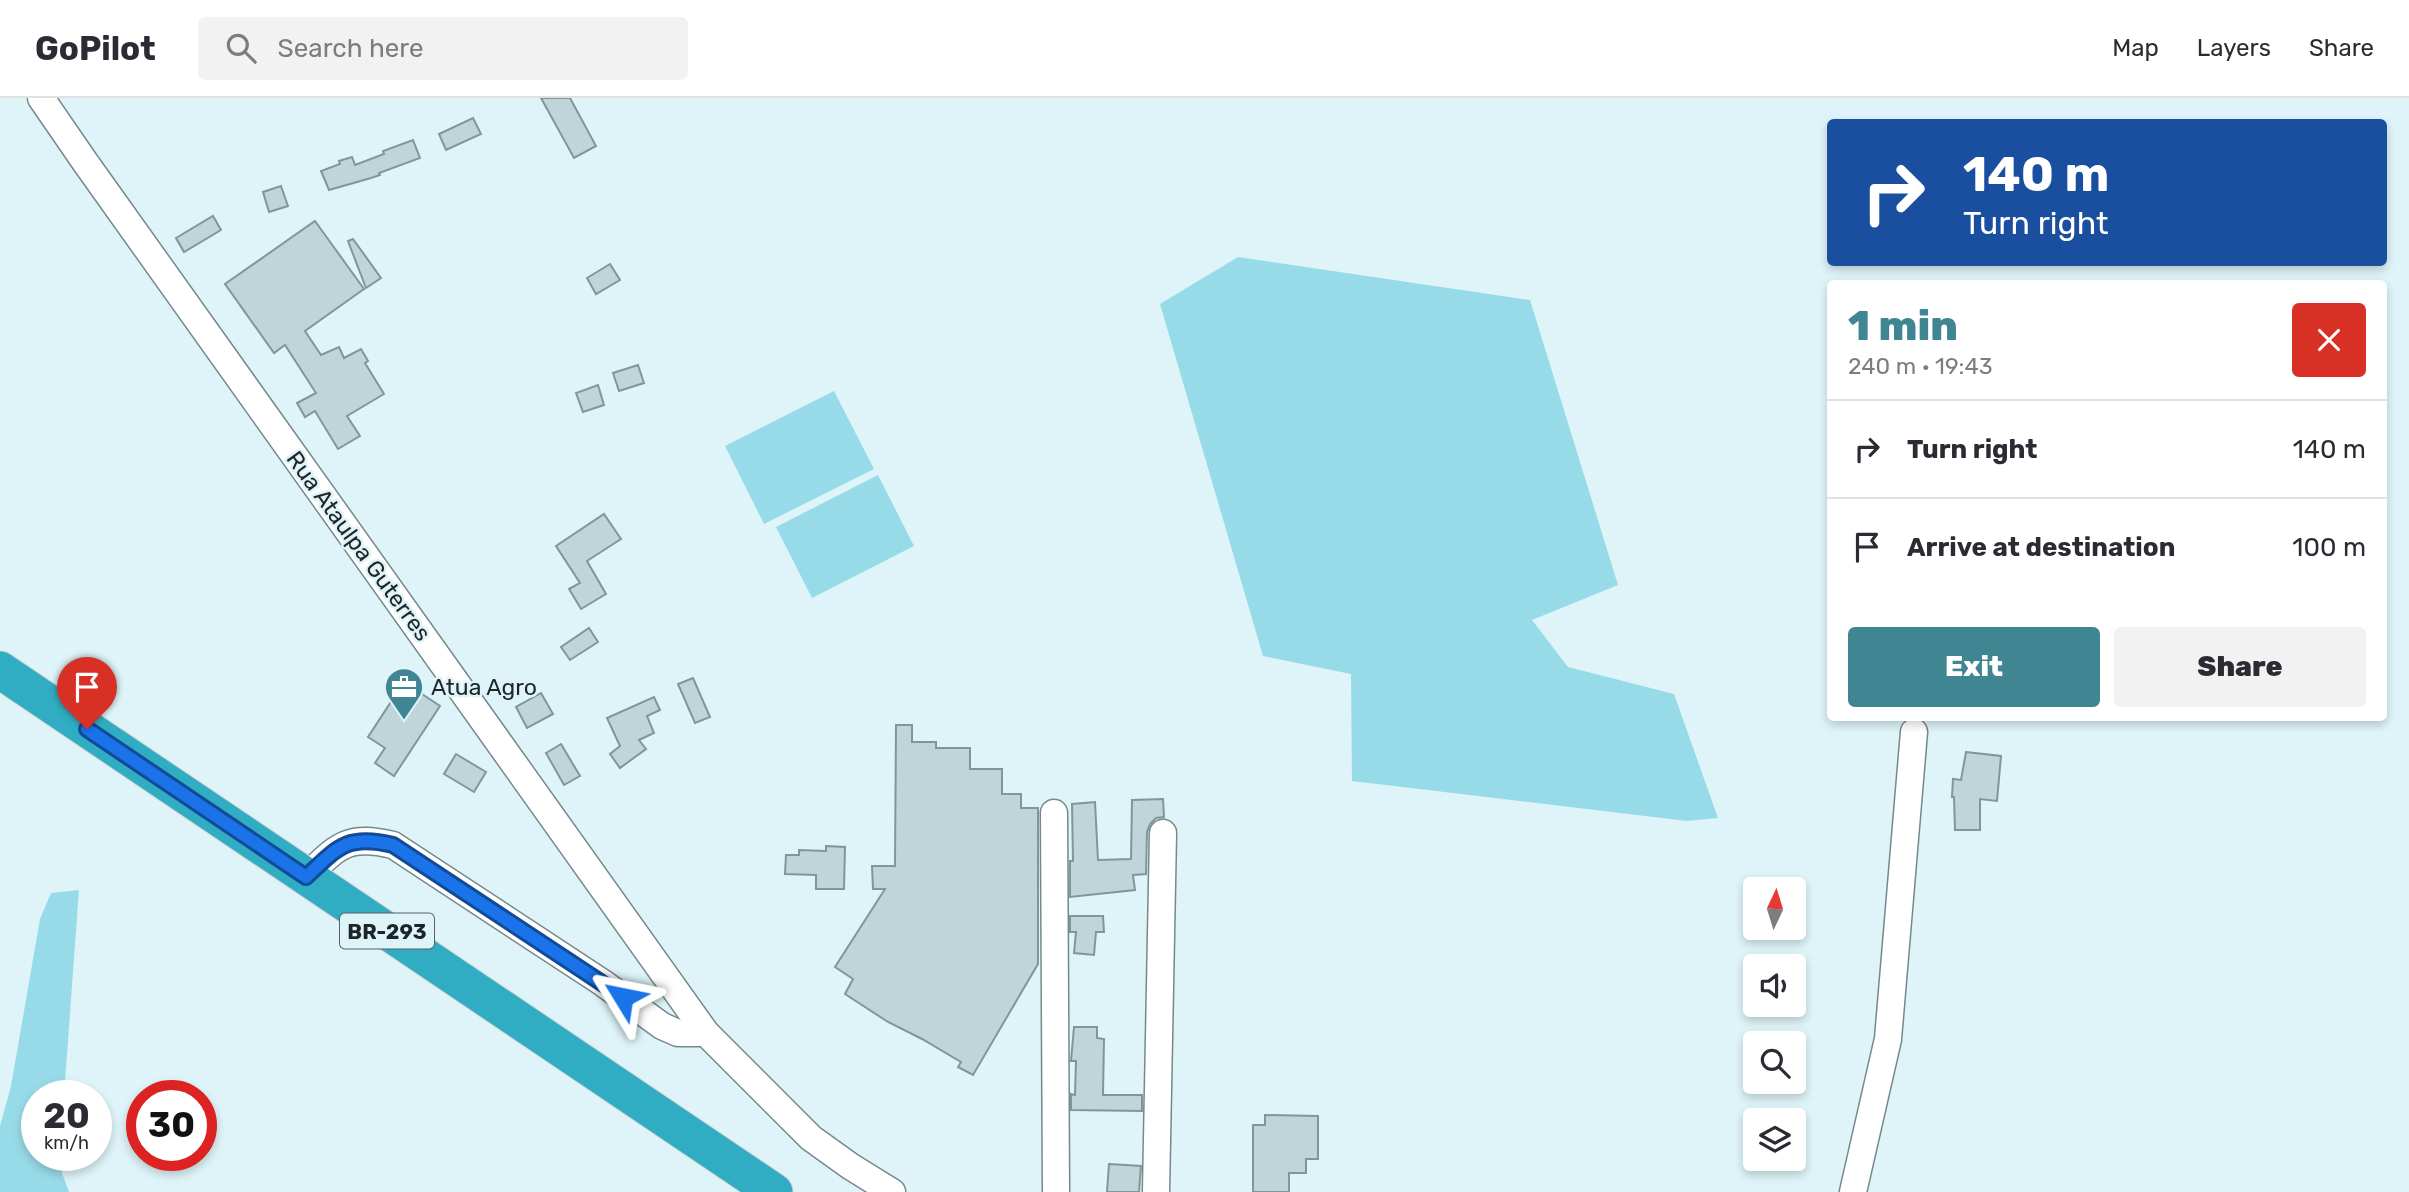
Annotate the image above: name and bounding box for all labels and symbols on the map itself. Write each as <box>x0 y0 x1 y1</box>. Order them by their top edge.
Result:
street label: Rua Ataulpa Guterres <box>281 446 437 646</box>
pin <box>57 657 117 729</box>
office icon: Atua Agro <box>383 666 425 721</box>
place label: Atua Agro <box>431 673 537 701</box>
north arrow <box>1743 877 1806 940</box>
road number: BR-293 <box>340 914 434 948</box>
position arrow <box>586 960 660 1034</box>
speed limit sign: 30 <box>126 1080 217 1171</box>

